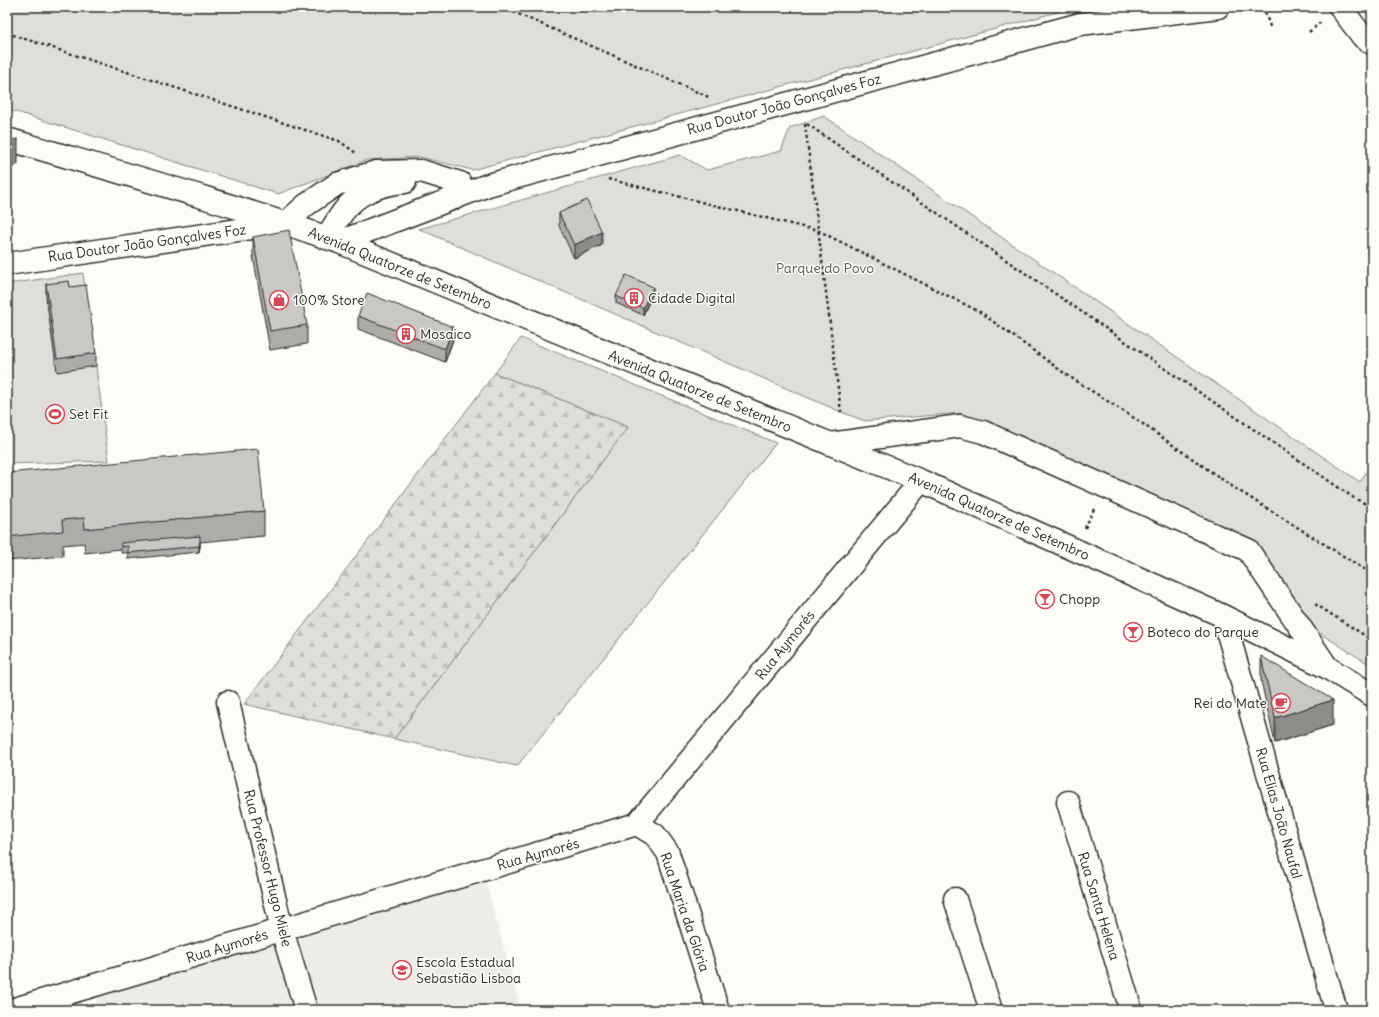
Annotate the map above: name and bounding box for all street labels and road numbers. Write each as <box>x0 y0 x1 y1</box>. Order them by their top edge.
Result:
street label: Rua Doutor João Gonçalves Foz <box>685 69 883 139</box>
street label: Rua Doutor João Gonçalves Foz <box>47 220 248 266</box>
street label: Avenida Quatorze de Setembro <box>306 223 494 313</box>
street label: Avenida Quatorze de Setembro <box>606 346 794 436</box>
street label: Avenida Quatorze de Setembro <box>906 468 1092 564</box>
street label: Rua Aymorés <box>751 606 819 684</box>
street label: Rua Elias João Naufal <box>1252 745 1306 881</box>
street label: Rua Professor Hugo Miele <box>240 788 296 948</box>
street label: Rua Aymorés <box>495 834 581 874</box>
street label: Rua Maria da Glória <box>656 850 714 974</box>
street label: Rua Santa Helena <box>1074 850 1124 962</box>
street label: Rua Aymorés <box>184 925 270 967</box>

